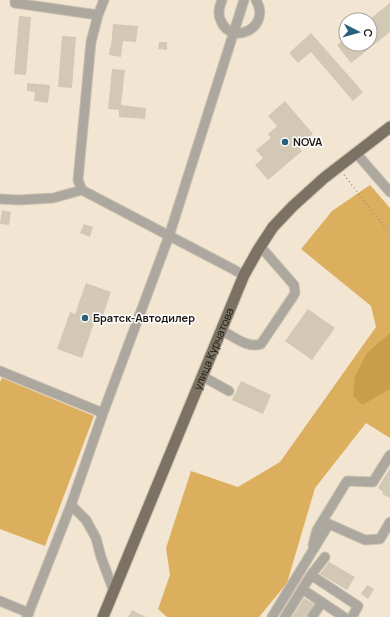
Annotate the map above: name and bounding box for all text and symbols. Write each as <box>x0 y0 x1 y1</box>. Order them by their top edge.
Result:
north arrow <box>338 12 378 52</box>
text: С <box>361 28 376 38</box>
place label: NOVA <box>293 134 323 149</box>
marker: NOVA <box>280 137 290 147</box>
street label: улица Курчатова <box>189 305 237 392</box>
place label: Братск-Автодилер <box>93 310 195 325</box>
marker: Братск-Автодилер <box>80 313 90 323</box>

